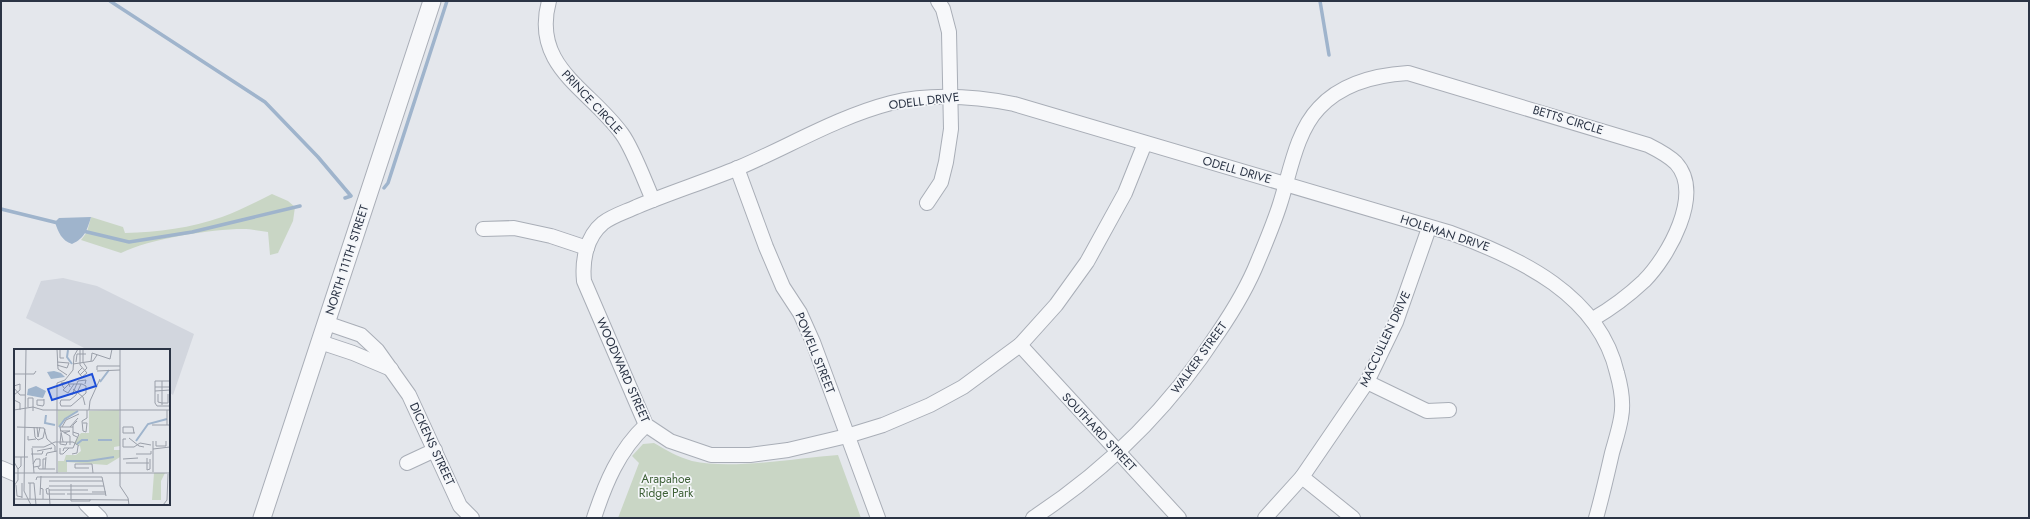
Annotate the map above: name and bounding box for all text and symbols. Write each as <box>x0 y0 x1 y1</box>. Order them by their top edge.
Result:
street label: PRINCE CIRCLE <box>557 66 627 138</box>
street label: ODELL DRIVE <box>888 88 960 114</box>
street label: BETTS CIRCLE <box>1530 101 1606 139</box>
street label: ODELL DRIVE <box>1200 152 1274 188</box>
street label: NORTH 111TH STREET <box>321 202 373 317</box>
street label: HOLEMAN DRIVE <box>1398 210 1492 256</box>
street label: MACCULLEN DRIVE <box>1355 288 1415 390</box>
street label: POWELL STREET <box>791 310 840 397</box>
street label: WOODWARD STREET <box>592 315 654 426</box>
street label: WALKER STREET <box>1167 318 1232 398</box>
inset map <box>14 349 170 505</box>
street label: SOUTHARD STREET <box>1058 389 1141 476</box>
street label: DICKENS STREET <box>405 399 459 489</box>
park label: Arapahoe Ridge Park <box>639 470 694 502</box>

